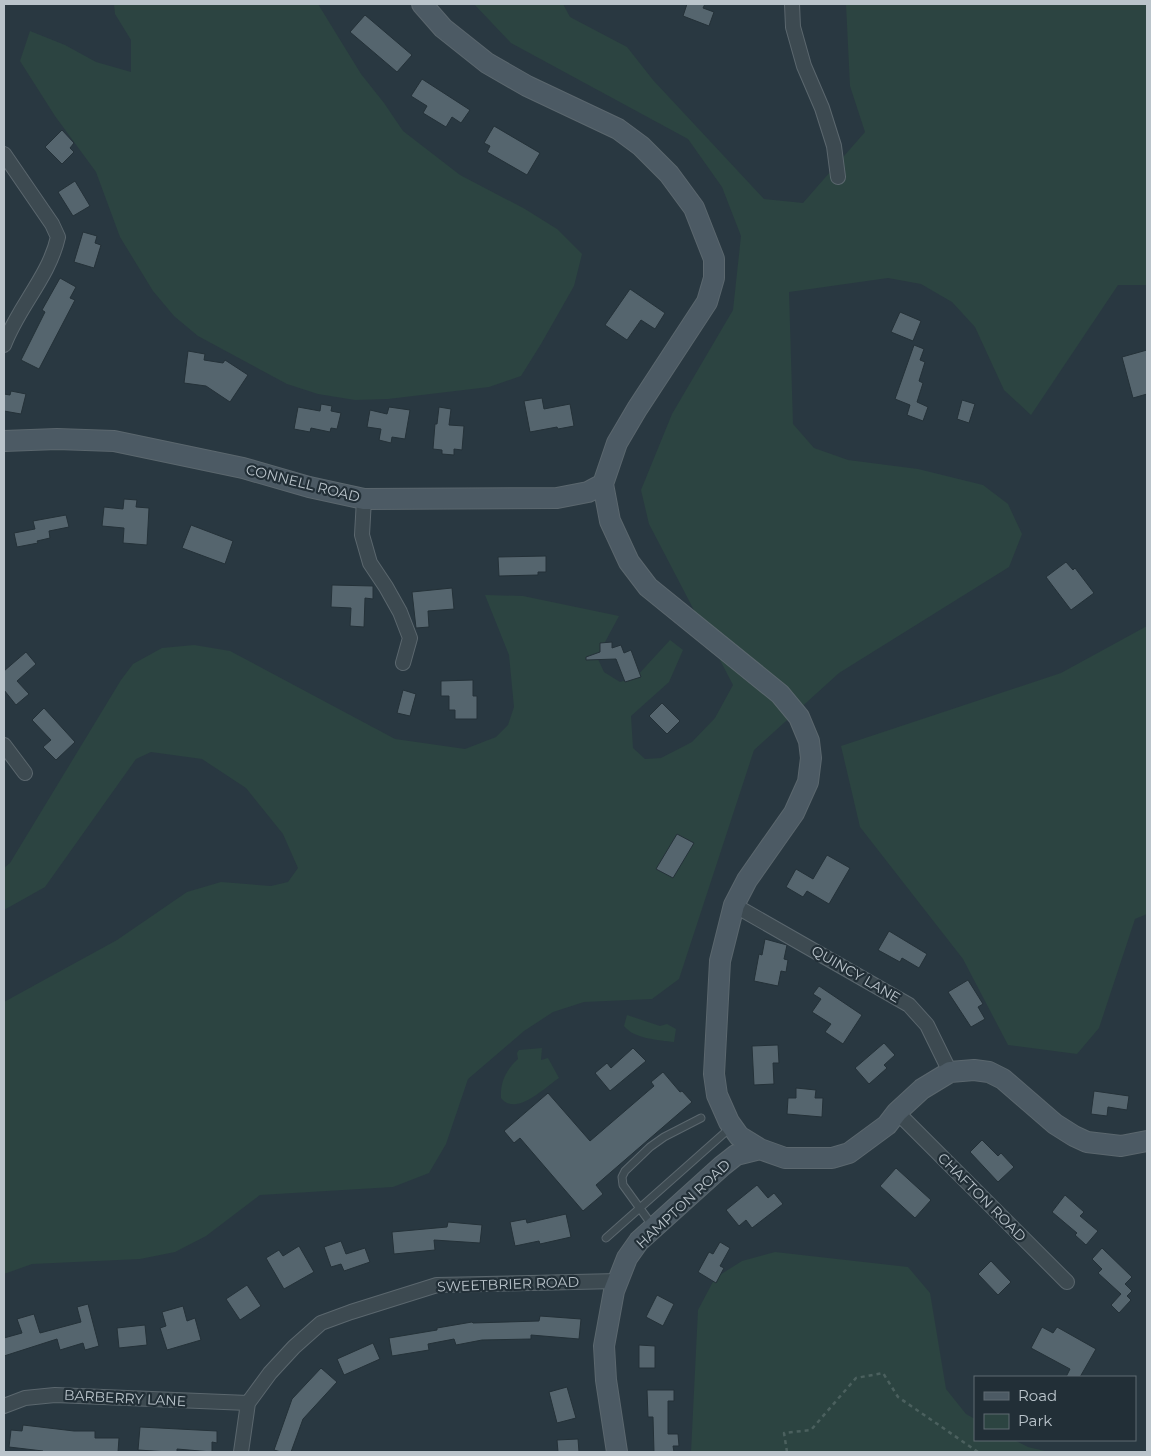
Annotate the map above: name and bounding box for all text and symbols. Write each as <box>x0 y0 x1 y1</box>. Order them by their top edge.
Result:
street label: CONNELL ROAD <box>244 460 362 506</box>
street label: QUINCY LANE <box>808 941 904 1007</box>
street label: CHAFTON ROAD <box>934 1149 1030 1245</box>
street label: HAMPTON ROAD <box>632 1156 734 1252</box>
street label: SWEETBRIER ROAD <box>437 1273 579 1295</box>
legend <box>974 1376 1136 1441</box>
street label: BARBERRY LANE <box>63 1386 187 1410</box>
text: Road <box>1018 1386 1057 1405</box>
text: Park <box>1018 1411 1052 1430</box>

